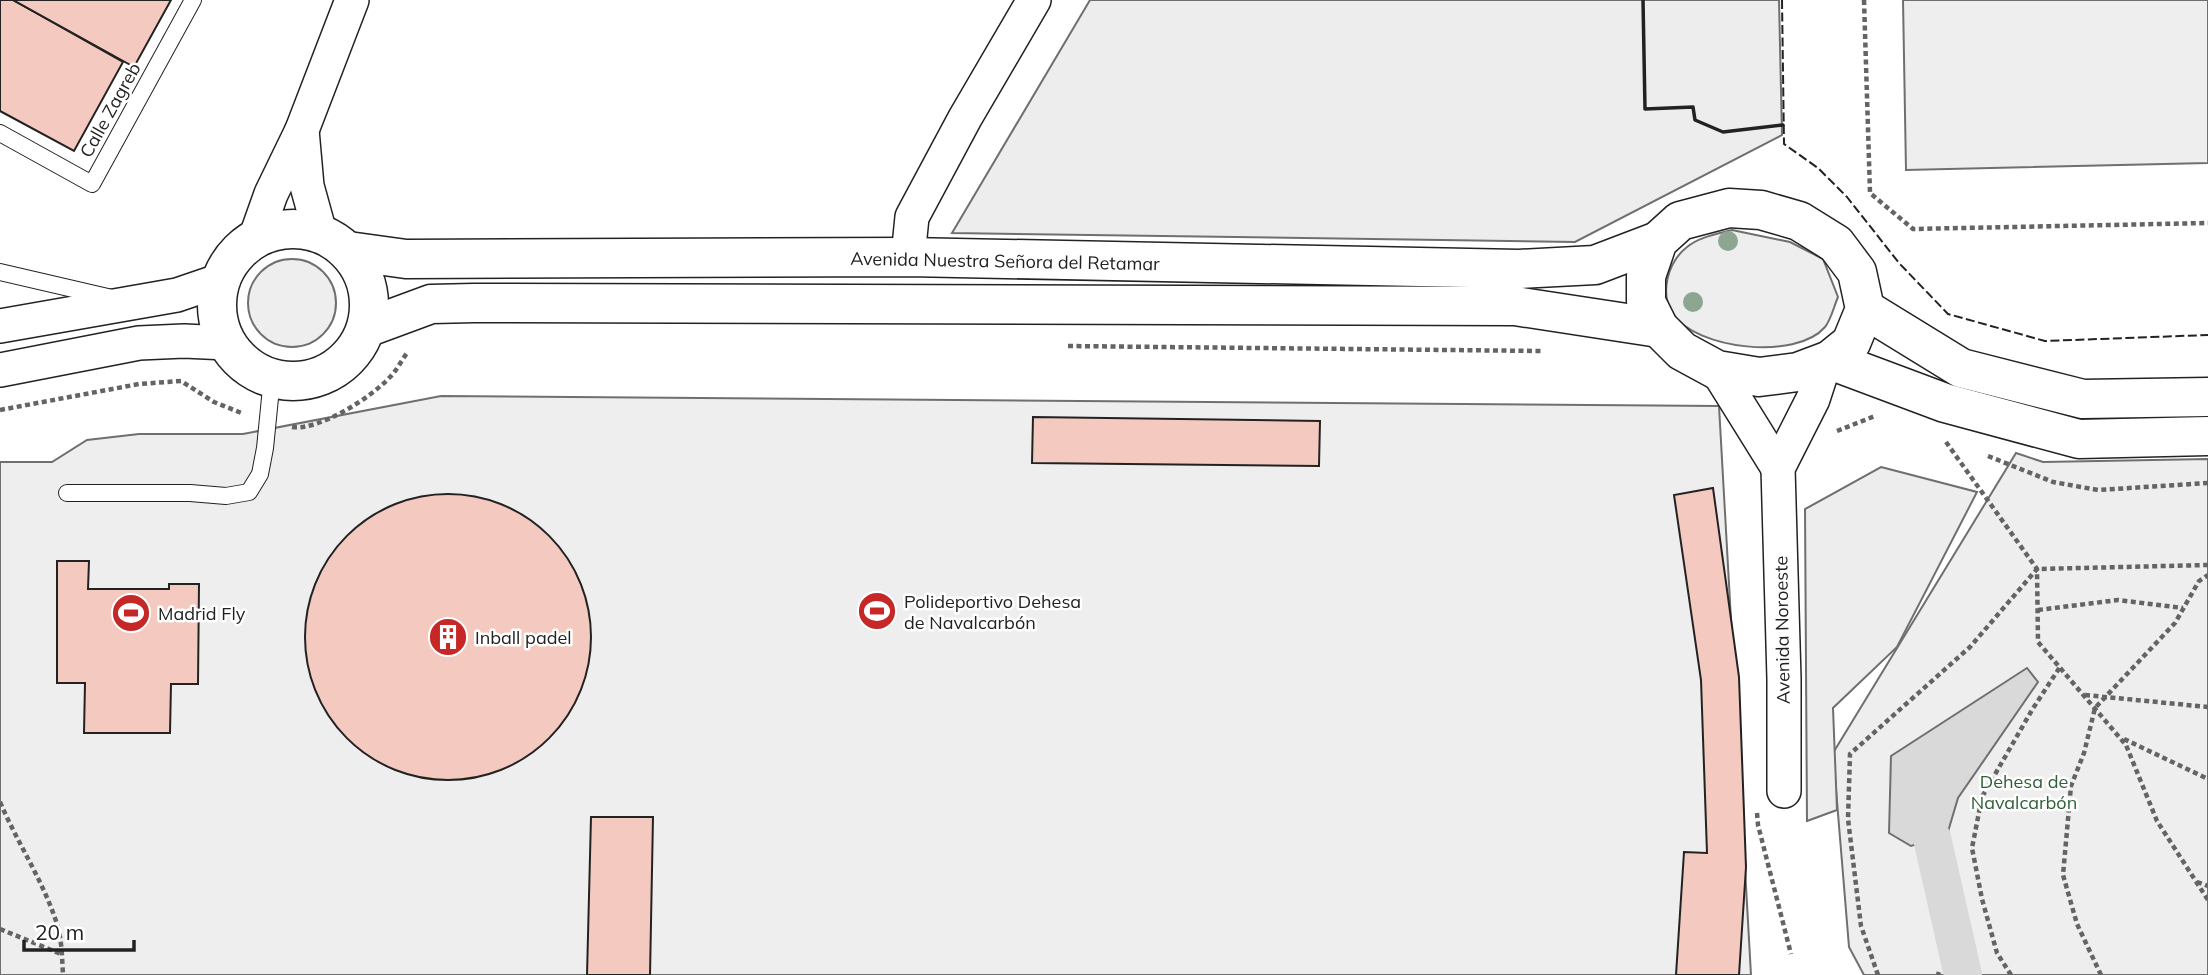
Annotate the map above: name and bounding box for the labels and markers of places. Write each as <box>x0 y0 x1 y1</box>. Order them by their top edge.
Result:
sports icon: Polideportivo Dehesa de Navalcarbón <box>856 590 898 632</box>
place label: Polideportivo Dehesa de Navalcarbón <box>904 590 1081 634</box>
sports icon: Madrid Fly <box>110 592 152 634</box>
place label: Madrid Fly <box>158 602 246 625</box>
building icon: Inball padel <box>427 616 469 658</box>
place label: Inball padel <box>475 626 572 649</box>

